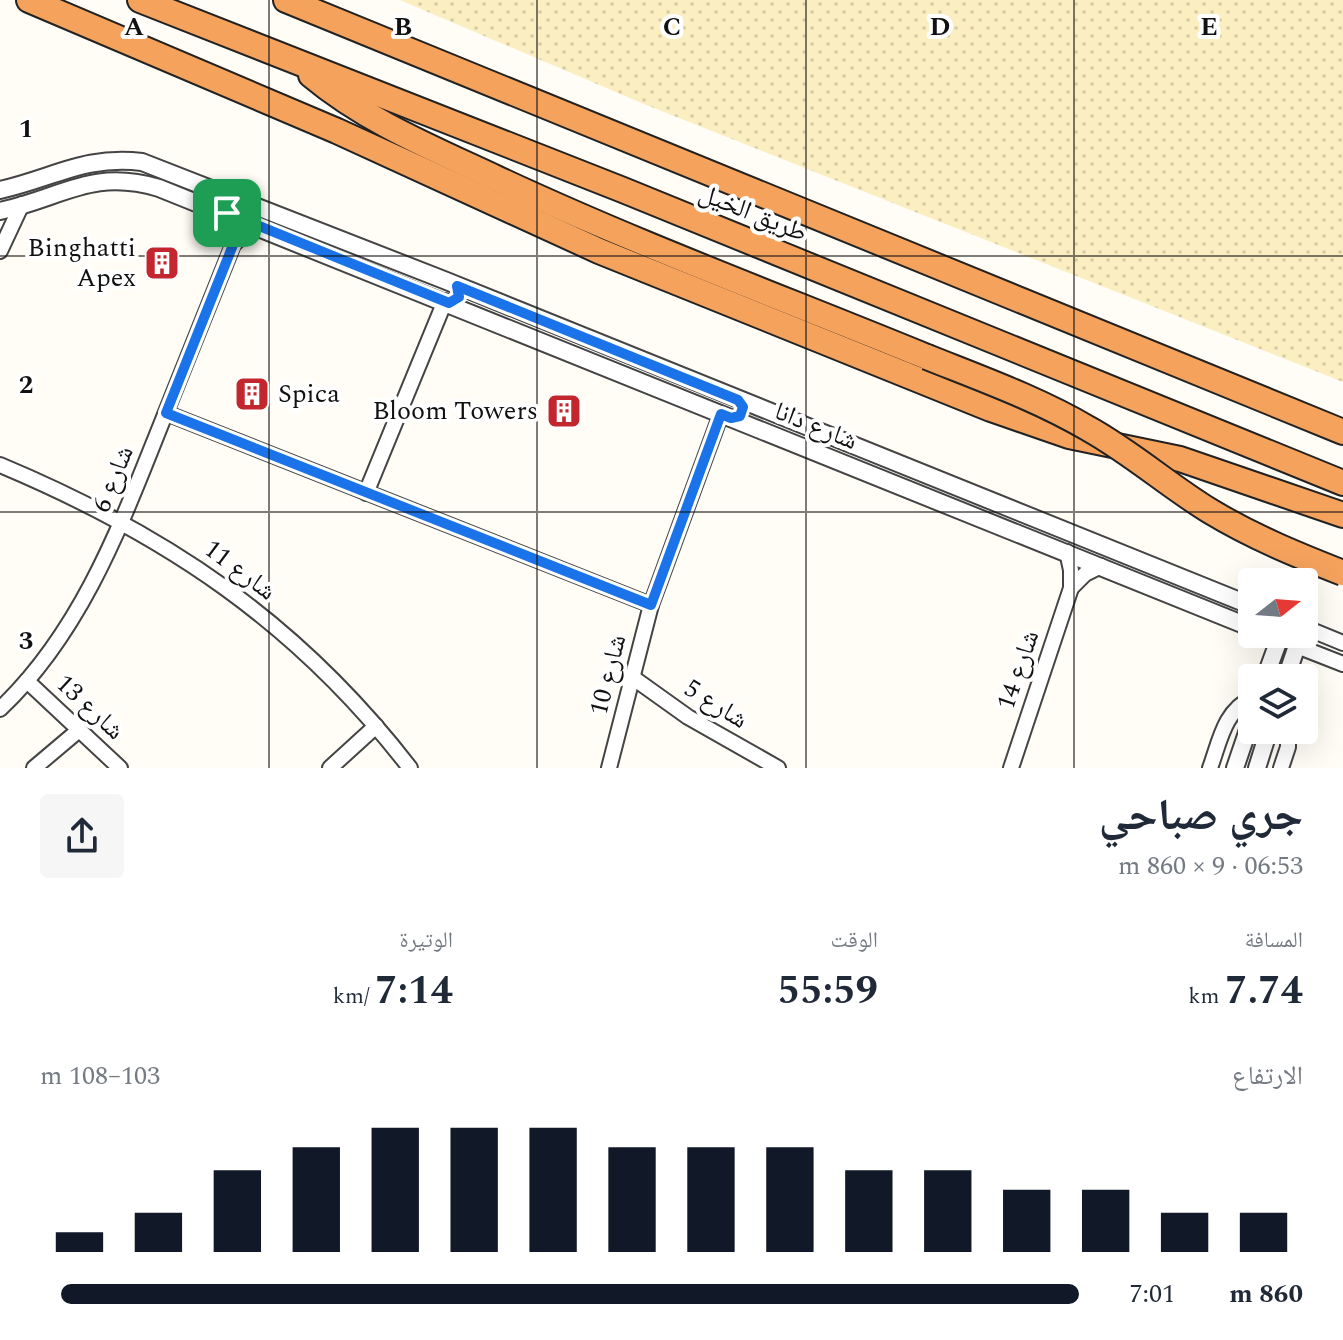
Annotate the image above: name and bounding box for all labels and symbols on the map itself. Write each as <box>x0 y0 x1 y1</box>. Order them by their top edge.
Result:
text: A <box>124 7 144 47</box>
text: B <box>394 7 412 47</box>
text: C <box>663 7 681 47</box>
text: D <box>930 7 950 47</box>
text: E <box>1200 7 1218 47</box>
text: 1 <box>19 109 33 149</box>
street label: طريق الخيل <box>693 173 813 253</box>
pin <box>193 179 261 247</box>
place label: Binghatti Apex <box>28 228 136 298</box>
building icon: Binghatti Apex <box>143 244 181 282</box>
text: 2 <box>19 365 33 405</box>
place label: Spica <box>278 374 340 414</box>
building icon: Spica <box>233 375 271 413</box>
place label: Bloom Towers <box>372 391 538 431</box>
street label: شارع دانا <box>768 391 864 461</box>
building icon: Bloom Towers <box>545 392 583 430</box>
street label: شارع 6 <box>82 440 144 518</box>
street label: شارع 11 <box>195 529 285 611</box>
north arrow <box>1238 568 1318 648</box>
text: 3 <box>19 621 33 661</box>
street label: شارع 14 <box>986 625 1050 715</box>
street label: شارع 10 <box>579 630 637 720</box>
street label: شارع 13 <box>46 664 134 750</box>
street label: شارع 5 <box>676 669 756 739</box>

